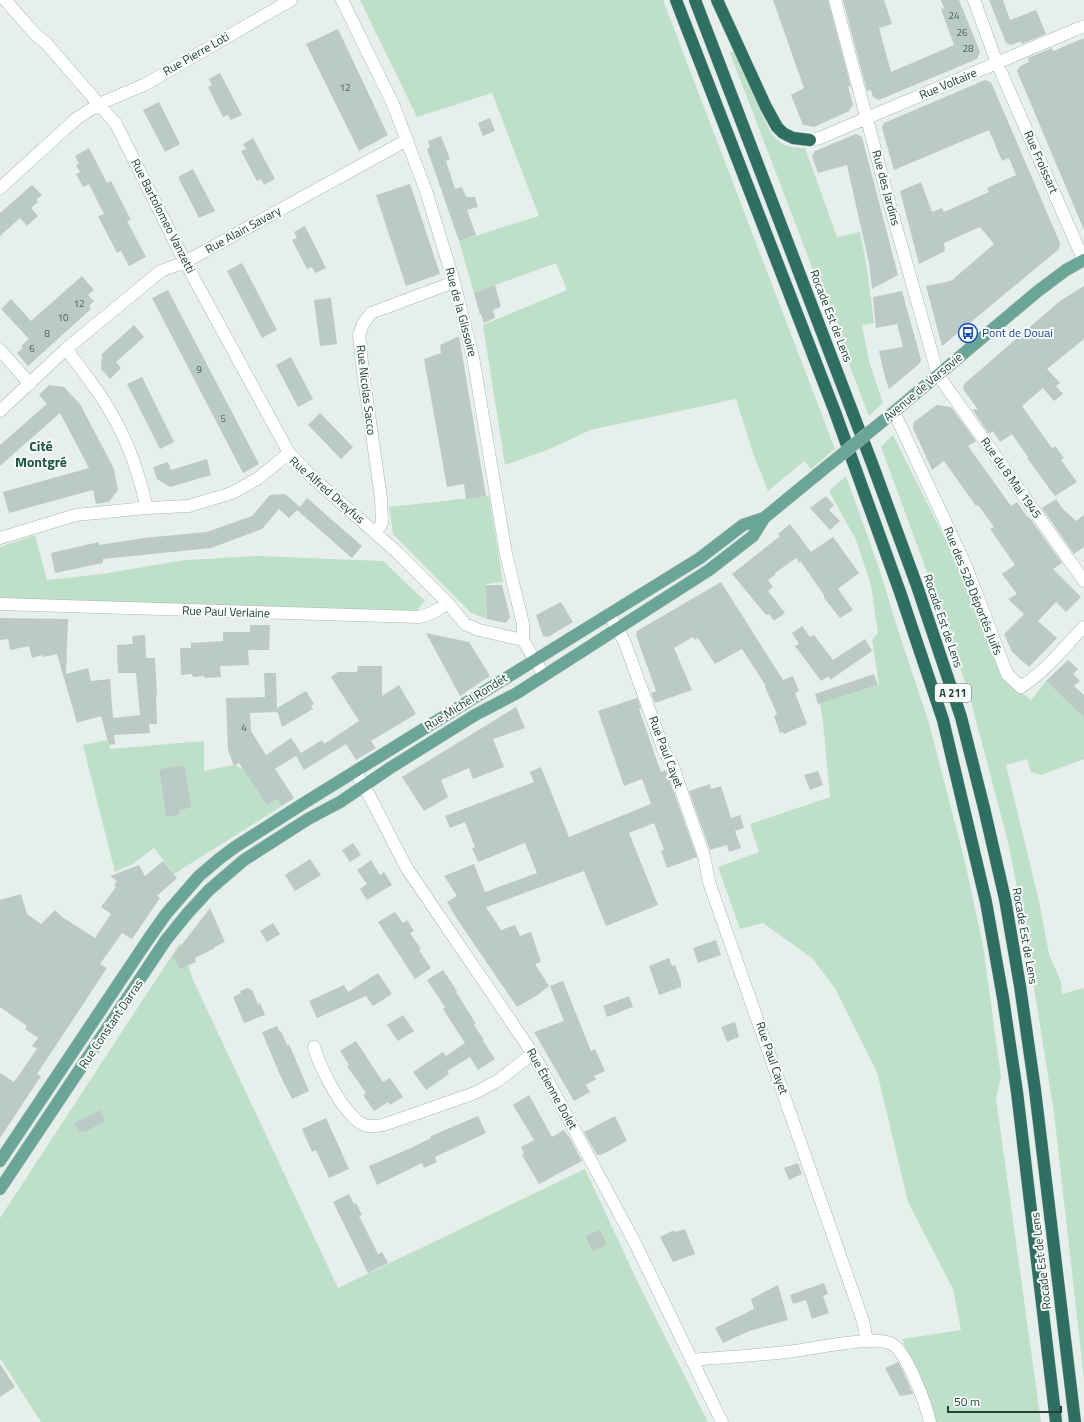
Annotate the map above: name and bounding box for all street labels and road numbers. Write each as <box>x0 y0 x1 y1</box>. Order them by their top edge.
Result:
street label: Rue Pierre Loti <box>159 27 233 80</box>
street label: Rue Voltaire <box>916 63 980 104</box>
street label: Rue Froissart <box>1019 127 1064 197</box>
street label: Rue des Jardins <box>867 148 906 228</box>
street label: Rue Bartolomeo Vanzetti <box>126 155 201 276</box>
street label: Rue Alain Savary <box>201 201 284 258</box>
street label: Rue de la Glissoire <box>440 265 483 359</box>
street label: Rocade Est de Lens <box>805 267 858 365</box>
street label: Rue Nicolas Sacco <box>352 344 381 436</box>
street label: Avenue de Varsovie <box>879 348 966 425</box>
street label: Rue du 8 Mai 1945 <box>976 433 1047 522</box>
street label: Rue Alfred Dreyfus <box>285 451 370 528</box>
street label: Rue des 528 Déportés Juifs <box>939 524 1008 658</box>
street label: Rocade Est de Lens <box>919 572 969 671</box>
street label: Rue Paul Verlaine <box>182 600 270 623</box>
street label: Rue Michel Rondet <box>420 668 512 735</box>
road number: A 211 <box>935 684 971 702</box>
street label: Rue Paul Cayet <box>644 713 689 791</box>
street label: Rocade Est de Lens <box>1008 886 1043 986</box>
street label: Rue Constant Darras <box>74 975 148 1072</box>
street label: Rue Paul Cayet <box>751 1019 794 1097</box>
street label: Rue Étienne Dolet <box>522 1045 583 1134</box>
street label: Rocade Est de Lens <box>1025 1211 1056 1311</box>

